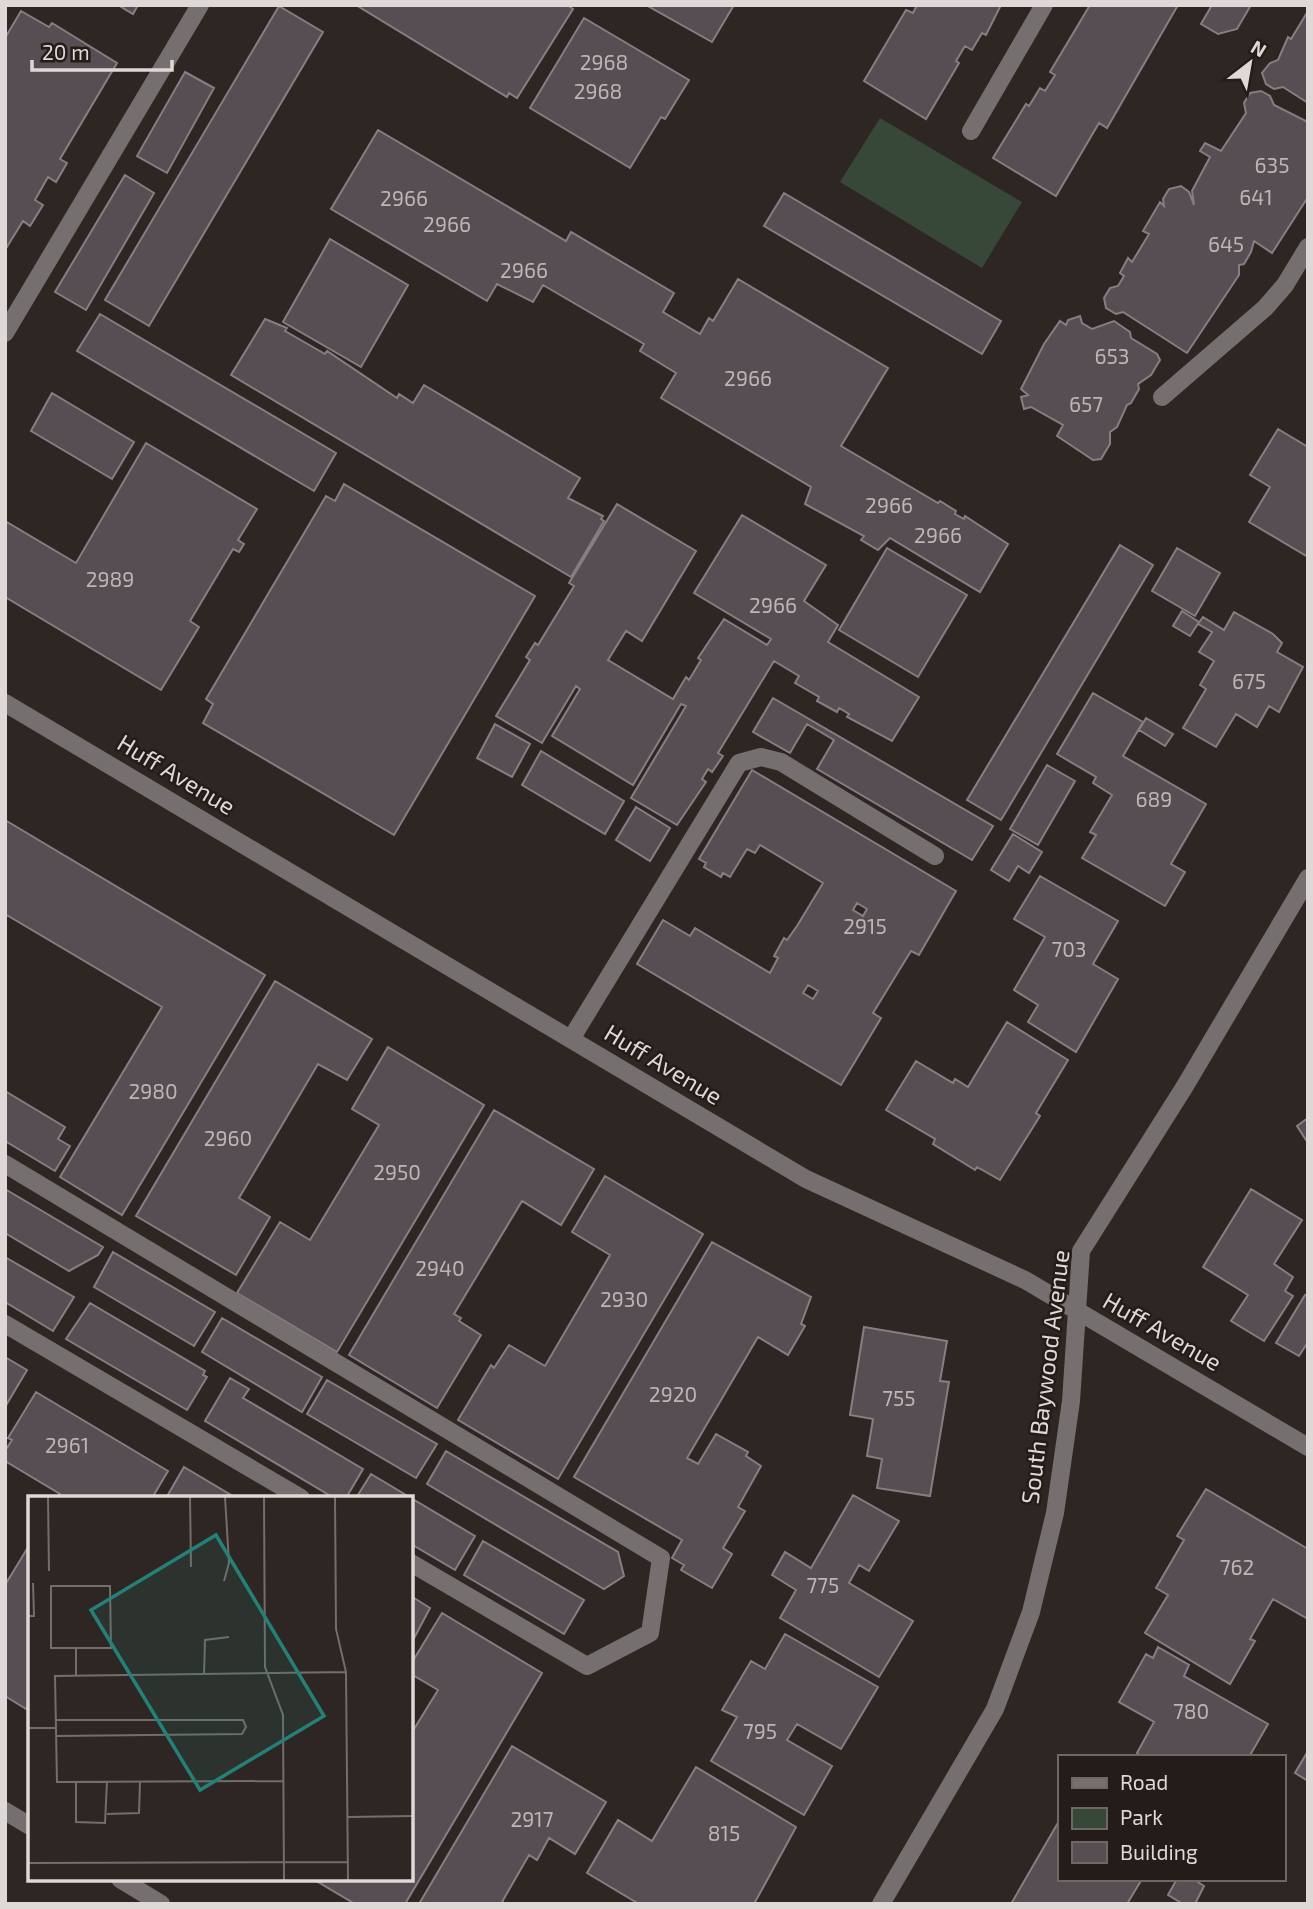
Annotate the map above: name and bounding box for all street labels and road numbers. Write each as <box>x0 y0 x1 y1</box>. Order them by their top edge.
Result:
street label: Huff Avenue <box>113 727 241 820</box>
street label: Huff Avenue <box>600 1017 728 1110</box>
street label: South Baywood Avenue <box>1015 1248 1074 1506</box>
street label: Huff Avenue <box>1098 1285 1227 1376</box>

